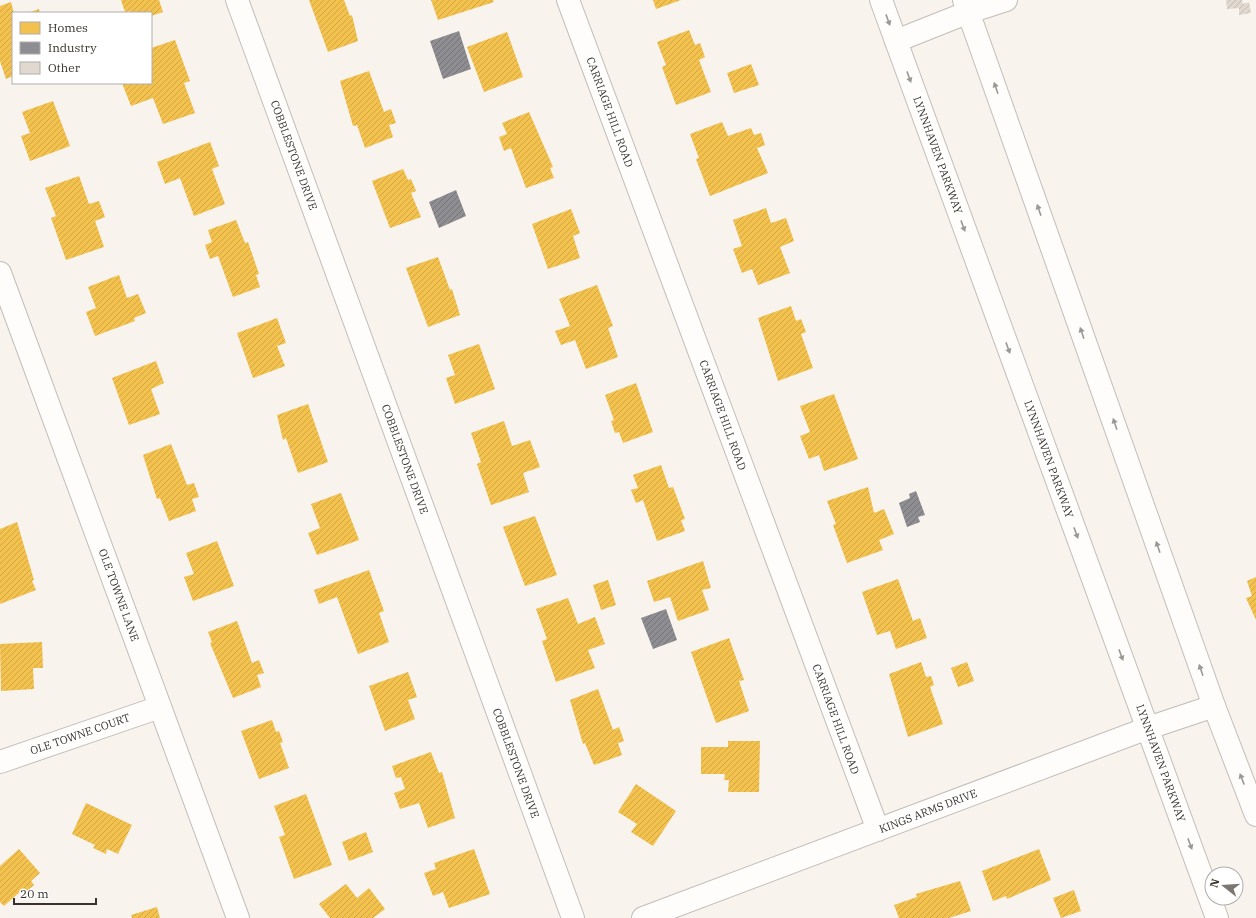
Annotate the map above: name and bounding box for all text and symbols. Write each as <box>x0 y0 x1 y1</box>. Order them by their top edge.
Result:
legend <box>12 12 152 84</box>
one-way arrow <box>886 15 892 27</box>
text: Homes <box>48 20 88 35</box>
text: Industry <box>48 40 97 55</box>
street label: CARRIAGE HILL ROAD <box>584 55 637 169</box>
text: Other <box>48 60 81 75</box>
one-way arrow <box>907 72 913 84</box>
one-way arrow <box>993 81 999 93</box>
street label: LYNNHAVEN PARKWAY <box>910 94 966 216</box>
street label: COBBLESTONE DRIVE <box>268 98 320 212</box>
one-way arrow <box>1036 204 1042 216</box>
one-way arrow <box>961 220 967 232</box>
one-way arrow <box>1079 327 1085 339</box>
one-way arrow <box>1006 342 1012 354</box>
street label: CARRIAGE HILL ROAD <box>697 358 750 472</box>
street label: LYNNHAVEN PARKWAY <box>1021 398 1077 520</box>
street label: COBBLESTONE DRIVE <box>379 402 431 516</box>
one-way arrow <box>1111 418 1117 430</box>
one-way arrow <box>1074 527 1080 539</box>
one-way arrow <box>1155 541 1161 553</box>
street label: OLE TOWNE LANE <box>96 547 142 643</box>
one-way arrow <box>1119 649 1125 661</box>
street label: CARRIAGE HILL ROAD <box>810 662 863 776</box>
one-way arrow <box>1198 663 1204 675</box>
street label: LYNNHAVEN PARKWAY <box>1133 702 1189 824</box>
street label: COBBLESTONE DRIVE <box>490 706 542 820</box>
street label: OLE TOWNE COURT <box>28 710 132 758</box>
one-way arrow <box>1239 772 1245 784</box>
street label: KINGS ARMS DRIVE <box>877 786 979 836</box>
one-way arrow <box>1188 838 1194 850</box>
north arrow <box>1204 866 1244 906</box>
text: N <box>1206 877 1222 889</box>
scale bar <box>14 880 96 906</box>
text: 20 m <box>20 886 49 901</box>

